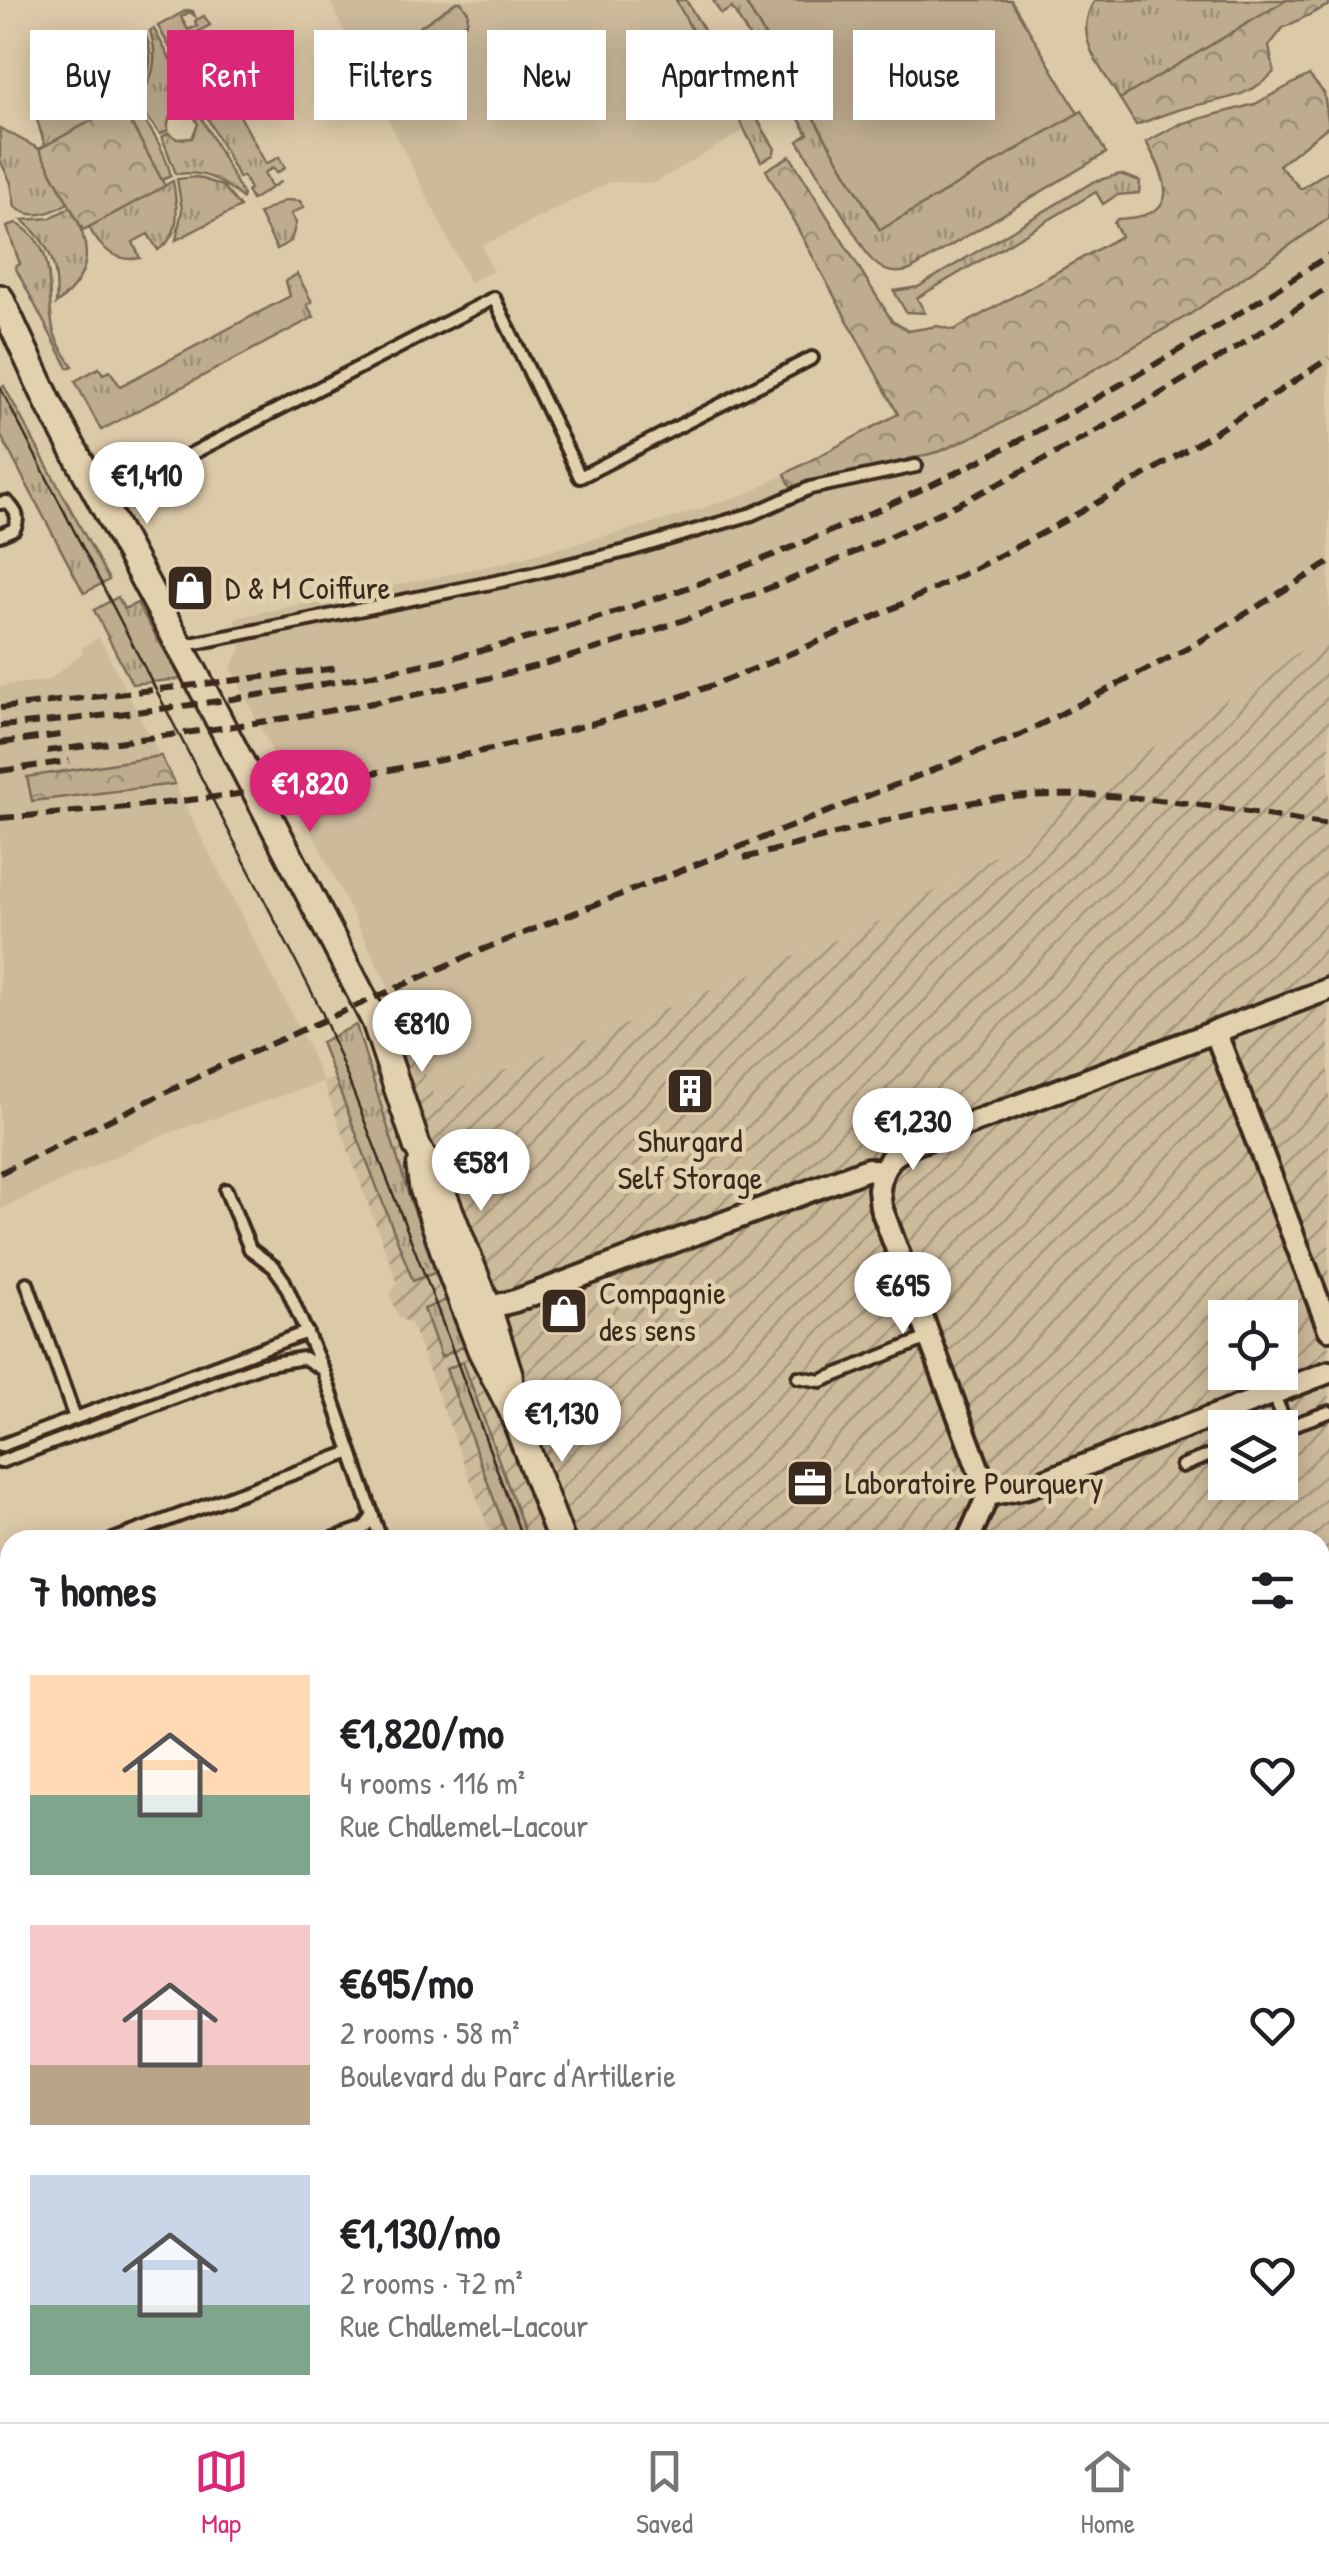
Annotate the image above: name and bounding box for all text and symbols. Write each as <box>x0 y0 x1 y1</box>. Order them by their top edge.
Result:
chip: Buy <box>30 30 147 120</box>
chip: Rent <box>167 30 294 120</box>
chip: Filters <box>314 30 467 120</box>
chip: New <box>487 30 606 120</box>
chip: Apartment <box>626 30 833 120</box>
chip: House <box>853 30 995 120</box>
pin: €1,410 <box>66 442 228 527</box>
text: €1,410 <box>111 453 183 496</box>
shop icon: D & M Coiffure <box>164 562 216 614</box>
place label: D & M Coiffure <box>225 566 391 609</box>
pin: €1,820 <box>229 750 391 835</box>
text: €1,820 <box>272 761 348 804</box>
pin: €810 <box>363 990 481 1075</box>
text: €810 <box>394 1001 450 1044</box>
building icon: Shurgard Self Storage <box>664 1065 716 1117</box>
pin: €1,230 <box>832 1088 994 1173</box>
text: €1,230 <box>874 1099 952 1142</box>
place label: Shurgard Self Storage <box>617 1119 763 1199</box>
pin: €581 <box>422 1129 540 1214</box>
text: €581 <box>454 1140 508 1183</box>
pin: €695 <box>844 1252 962 1337</box>
text: €695 <box>876 1263 930 1306</box>
place label: Compagnie des sens <box>599 1271 726 1351</box>
shop icon: Compagnie des sens <box>538 1285 590 1337</box>
map controls <box>1208 1300 1298 1500</box>
button: locate <box>1208 1300 1298 1390</box>
pin: €1,130 <box>481 1380 643 1465</box>
text: €1,130 <box>525 1391 599 1434</box>
button: layers <box>1208 1410 1298 1500</box>
office icon: Laboratoire Pourquery <box>784 1457 836 1509</box>
place label: Laboratoire Pourquery <box>845 1461 1104 1504</box>
text: 7 homes <box>30 1562 156 1619</box>
icon: filters <box>1245 1563 1300 1618</box>
text: €1,820/mo <box>340 1704 504 1761</box>
icon: home <box>110 1715 230 1835</box>
icon: heart <box>1245 1748 1300 1803</box>
text: 4 rooms · 116 m² <box>340 1761 525 1804</box>
text: Rue Challemel-Lacour <box>340 1804 588 1847</box>
text: €695/mo <box>340 1954 473 2011</box>
icon: home <box>110 1965 230 2085</box>
icon: heart <box>1245 1998 1300 2053</box>
text: 2 rooms · 58 m² <box>340 2011 520 2054</box>
text: Boulevard du Parc d'Artillerie <box>340 2054 676 2097</box>
text: €1,130/mo <box>340 2204 500 2261</box>
icon: home <box>110 2215 230 2335</box>
icon: heart <box>1245 2248 1300 2303</box>
text: 2 rooms · 72 m² <box>340 2261 523 2304</box>
text: Rue Challemel-Lacour <box>340 2304 588 2347</box>
tab: Map <box>194 2444 249 2542</box>
tab: Saved <box>636 2444 693 2542</box>
tab: Home <box>1080 2444 1135 2542</box>

